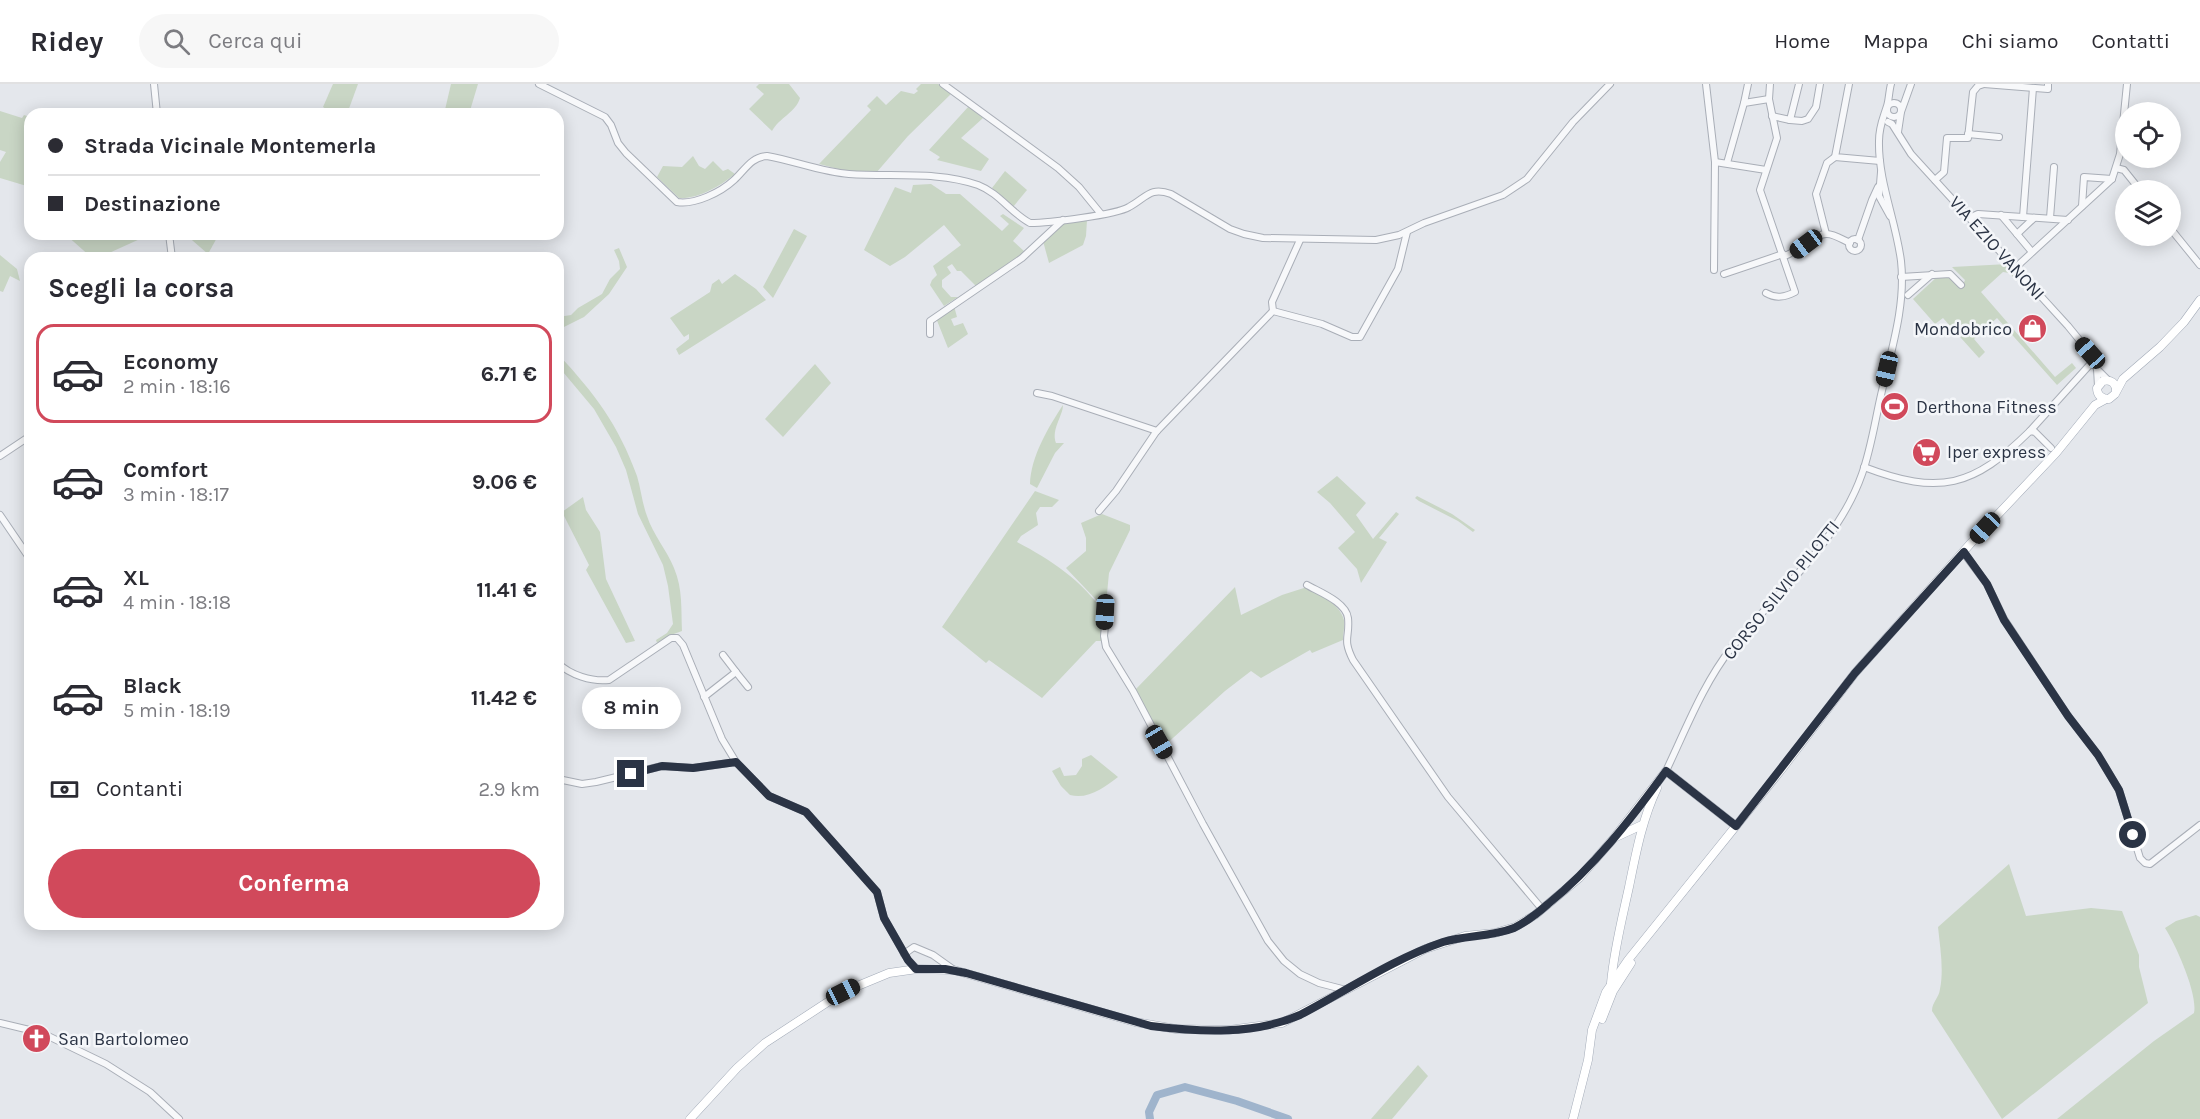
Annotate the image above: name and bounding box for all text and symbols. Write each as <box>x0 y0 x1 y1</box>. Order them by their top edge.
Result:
search box <box>139 14 559 68</box>
text: Ridey <box>30 25 103 58</box>
icon: search <box>160 25 193 58</box>
text: Cerca qui <box>208 28 303 54</box>
text: Home <box>1774 29 1830 53</box>
text: Mappa <box>1863 29 1929 53</box>
text: Chi siamo <box>1962 29 2058 53</box>
text: Contatti <box>2091 29 2170 53</box>
map controls <box>2115 102 2181 246</box>
button: locate <box>2115 102 2181 168</box>
text: Strada Vicinale Montemerla <box>84 133 376 159</box>
button: layers <box>2115 180 2181 246</box>
text: Destinazione <box>84 191 221 217</box>
street label: VIA EZIO VANONI <box>1944 191 2050 305</box>
car <box>1786 226 1826 262</box>
text: Scegli la corsa <box>48 272 235 304</box>
shop icon: Mondobrico <box>2017 313 2049 345</box>
place label: Mondobrico <box>1914 318 2012 340</box>
car <box>2071 334 2109 372</box>
icon: car <box>51 347 105 401</box>
text: Economy <box>123 349 218 375</box>
car <box>1874 349 1900 389</box>
text: 6.71 € <box>481 361 537 387</box>
text: 2 min · 18:16 <box>123 375 231 398</box>
sports icon: Derthona Fitness <box>1879 391 1911 423</box>
place label: Derthona Fitness <box>1916 396 2057 418</box>
supermarket icon: Iper express <box>1910 436 1942 468</box>
place label: Iper express <box>1947 441 2046 463</box>
icon: car <box>51 455 105 509</box>
text: Comfort <box>123 457 208 483</box>
text: 9.06 € <box>472 469 537 495</box>
text: 3 min · 18:17 <box>123 483 229 506</box>
car <box>1966 509 2004 547</box>
street label: CORSO SILVIO PILOTTI <box>1718 516 1844 664</box>
icon: car <box>51 563 105 617</box>
text: XL <box>123 565 149 591</box>
text: 11.41 € <box>476 577 537 603</box>
text: 4 min · 18:18 <box>123 591 231 614</box>
car <box>1095 594 1115 630</box>
icon: car <box>51 671 105 725</box>
text: Black <box>123 673 182 699</box>
text: 11.42 € <box>471 685 537 711</box>
callout: 8 min <box>582 687 680 729</box>
text: 8 min <box>604 696 660 719</box>
text: 5 min · 18:19 <box>123 699 231 722</box>
car <box>1142 722 1176 762</box>
route end <box>617 760 644 787</box>
icon: cash <box>48 773 81 806</box>
text: Contanti <box>96 776 183 802</box>
text: 2.9 km <box>479 778 540 801</box>
route start <box>2119 821 2146 848</box>
button: Conferma <box>48 849 540 918</box>
car <box>823 976 863 1008</box>
church icon: San Bartolomeo <box>21 1023 53 1055</box>
place label: San Bartolomeo <box>58 1028 189 1050</box>

